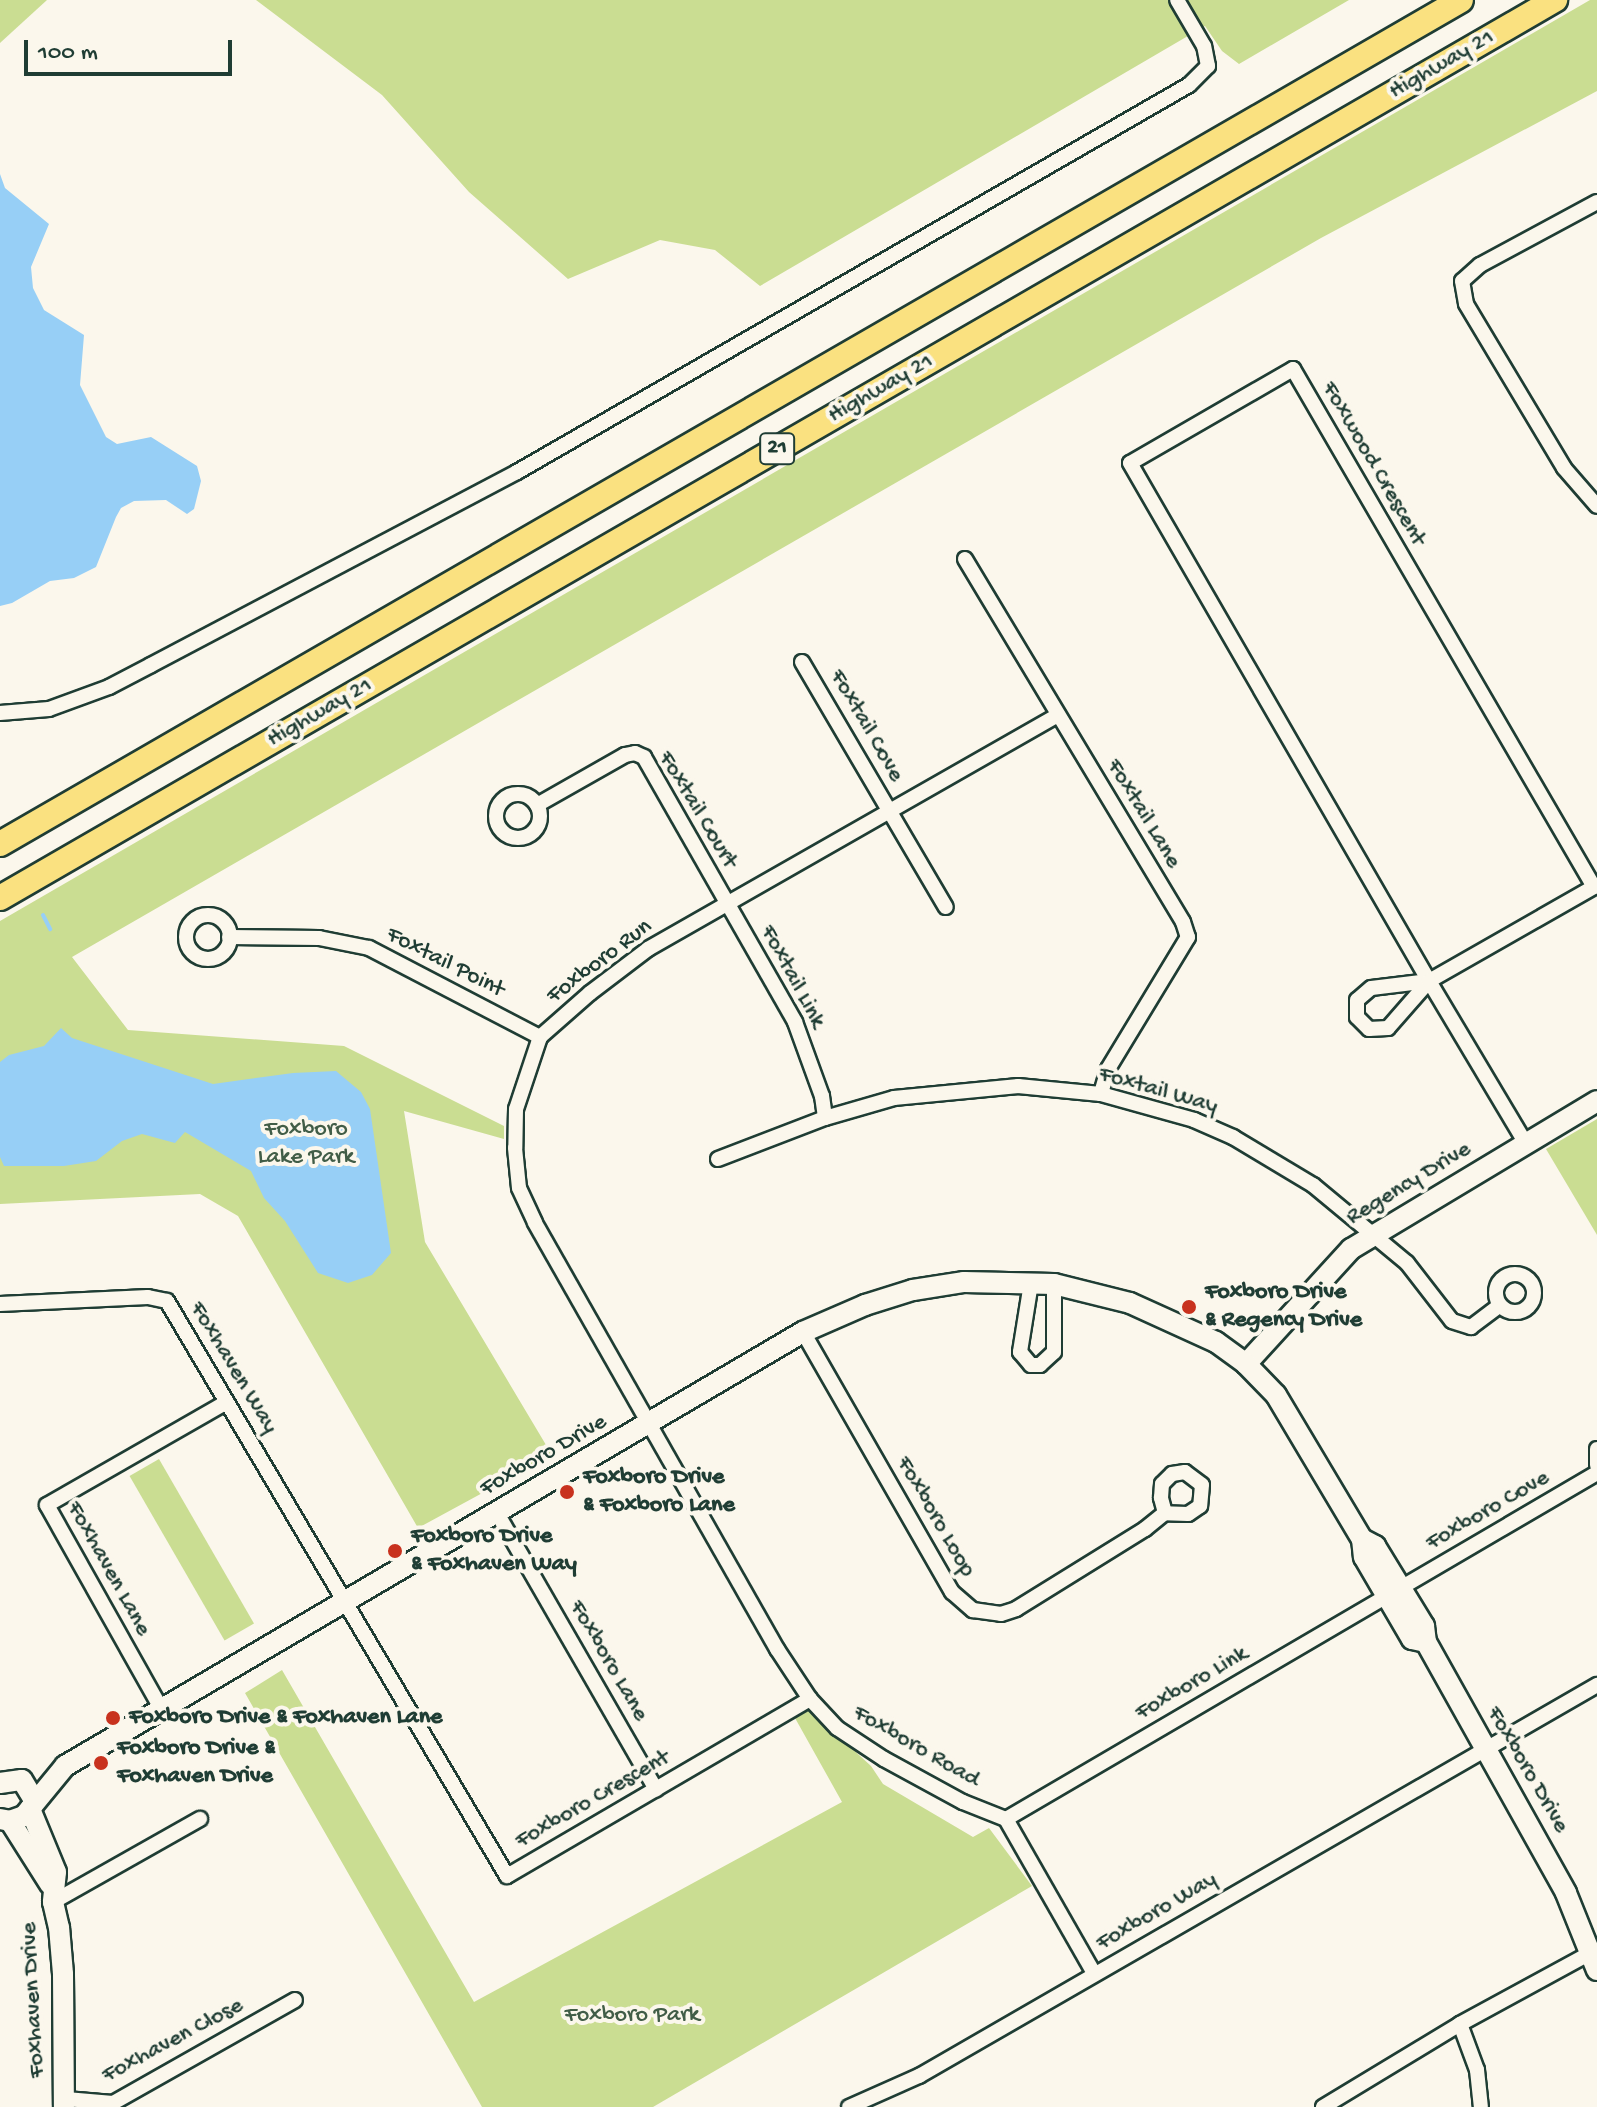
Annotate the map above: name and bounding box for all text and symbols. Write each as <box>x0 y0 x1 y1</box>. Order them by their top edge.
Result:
street label: Highway 21 <box>1384 23 1500 107</box>
scale bar <box>28 24 236 74</box>
text: 100 m <box>38 39 98 68</box>
street label: Highway 21 <box>823 347 939 431</box>
street label: Foxwood Crescent <box>1314 377 1432 551</box>
road number: 21 <box>759 431 795 467</box>
street label: Foxtail Cove <box>822 665 910 787</box>
street label: Highway 21 <box>262 671 378 755</box>
street label: Foxtail Court <box>651 746 743 874</box>
street label: Foxtail Lane <box>1099 754 1187 874</box>
street label: Foxboro Run <box>542 913 658 1011</box>
street label: Foxtail Link <box>753 920 831 1034</box>
street label: Foxtail Point <box>381 921 509 1005</box>
street label: Foxtail Way <box>1095 1060 1221 1122</box>
park label: Foxboro Lake Park <box>258 1116 354 1172</box>
street label: Regency Drive <box>1341 1136 1477 1232</box>
place label: Foxboro Drive & Regency Drive <box>1205 1279 1362 1335</box>
street label: Foxhaven Way <box>182 1297 284 1439</box>
marker: Foxboro Drive & Regency Drive <box>1180 1298 1198 1316</box>
street label: Foxboro Drive <box>476 1408 612 1504</box>
street label: Foxboro Loop <box>889 1451 981 1583</box>
place label: Foxboro Drive & Foxboro Lane <box>583 1464 735 1520</box>
street label: Foxboro Cove <box>1421 1464 1555 1558</box>
marker: Foxboro Drive & Foxboro Lane <box>558 1483 576 1501</box>
street label: Foxhaven Lane <box>59 1497 157 1641</box>
place label: Foxboro Drive & Foxhaven Way <box>411 1523 577 1579</box>
marker: Foxboro Drive & Foxhaven Way <box>386 1542 404 1560</box>
street label: Foxboro Lane <box>562 1595 654 1727</box>
street label: Foxboro Link <box>1131 1640 1253 1728</box>
street label: Foxboro Road <box>848 1699 984 1795</box>
street label: Foxboro Drive <box>1479 1702 1575 1838</box>
place label: Foxboro Drive & Foxhaven Lane <box>129 1704 442 1732</box>
marker: Foxboro Drive & Foxhaven Lane <box>104 1709 122 1727</box>
place label: Foxboro Drive & Foxhaven Drive <box>117 1735 275 1791</box>
street label: Foxboro Crescent <box>511 1744 675 1856</box>
marker: Foxboro Drive & Foxhaven Drive <box>92 1754 110 1772</box>
street label: Foxboro Way <box>1091 1866 1223 1958</box>
street label: Foxhaven Drive <box>16 1921 52 2079</box>
street label: Foxhaven Close <box>98 1992 248 2090</box>
park label: Foxboro Park <box>565 2002 699 2030</box>

